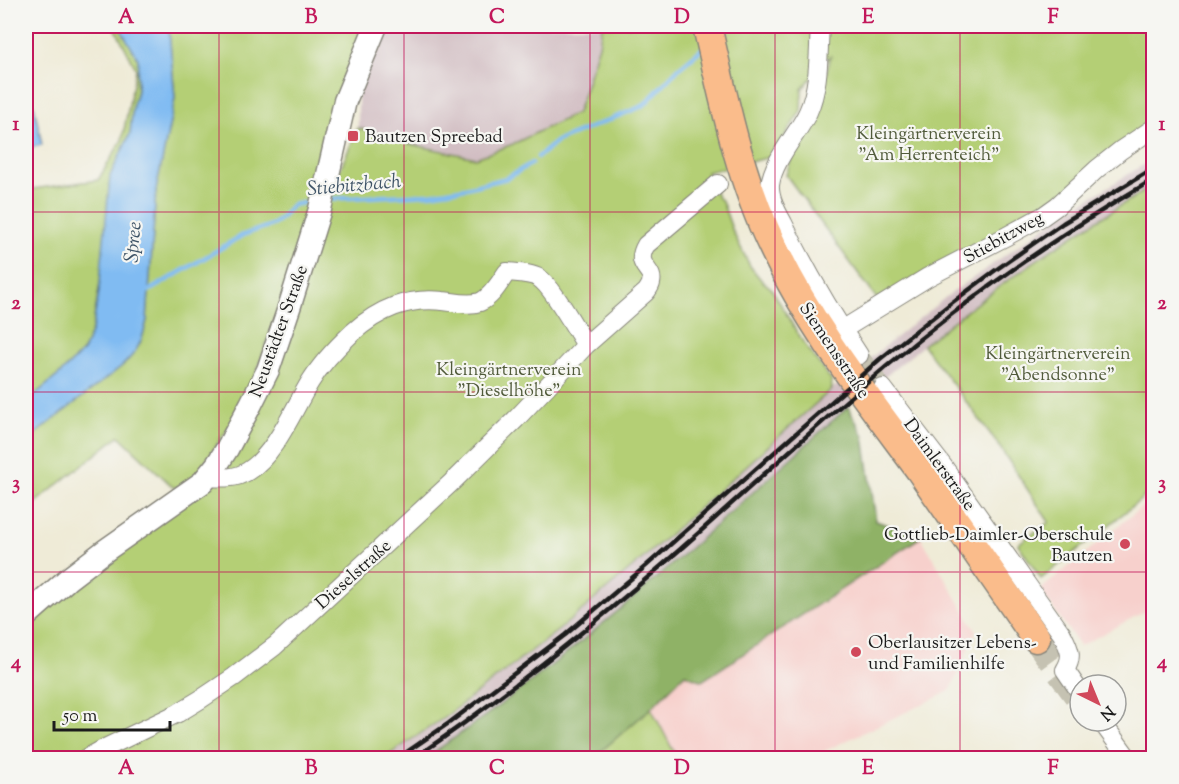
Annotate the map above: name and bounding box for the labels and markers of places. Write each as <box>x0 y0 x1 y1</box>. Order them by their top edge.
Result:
place label: Bautzen Spreebad <box>365 125 503 151</box>
marker: Bautzen Spreebad <box>346 129 360 143</box>
place label: Gottlieb-Daimler-Oberschule Bautzen <box>884 523 1113 570</box>
marker: Gottlieb-Daimler-Oberschule Bautzen <box>1118 537 1132 551</box>
place label: Oberlausitzer Lebens- und Familienhilfe <box>868 631 1037 678</box>
marker: Oberlausitzer Lebens- und Familienhilfe <box>849 645 863 659</box>

